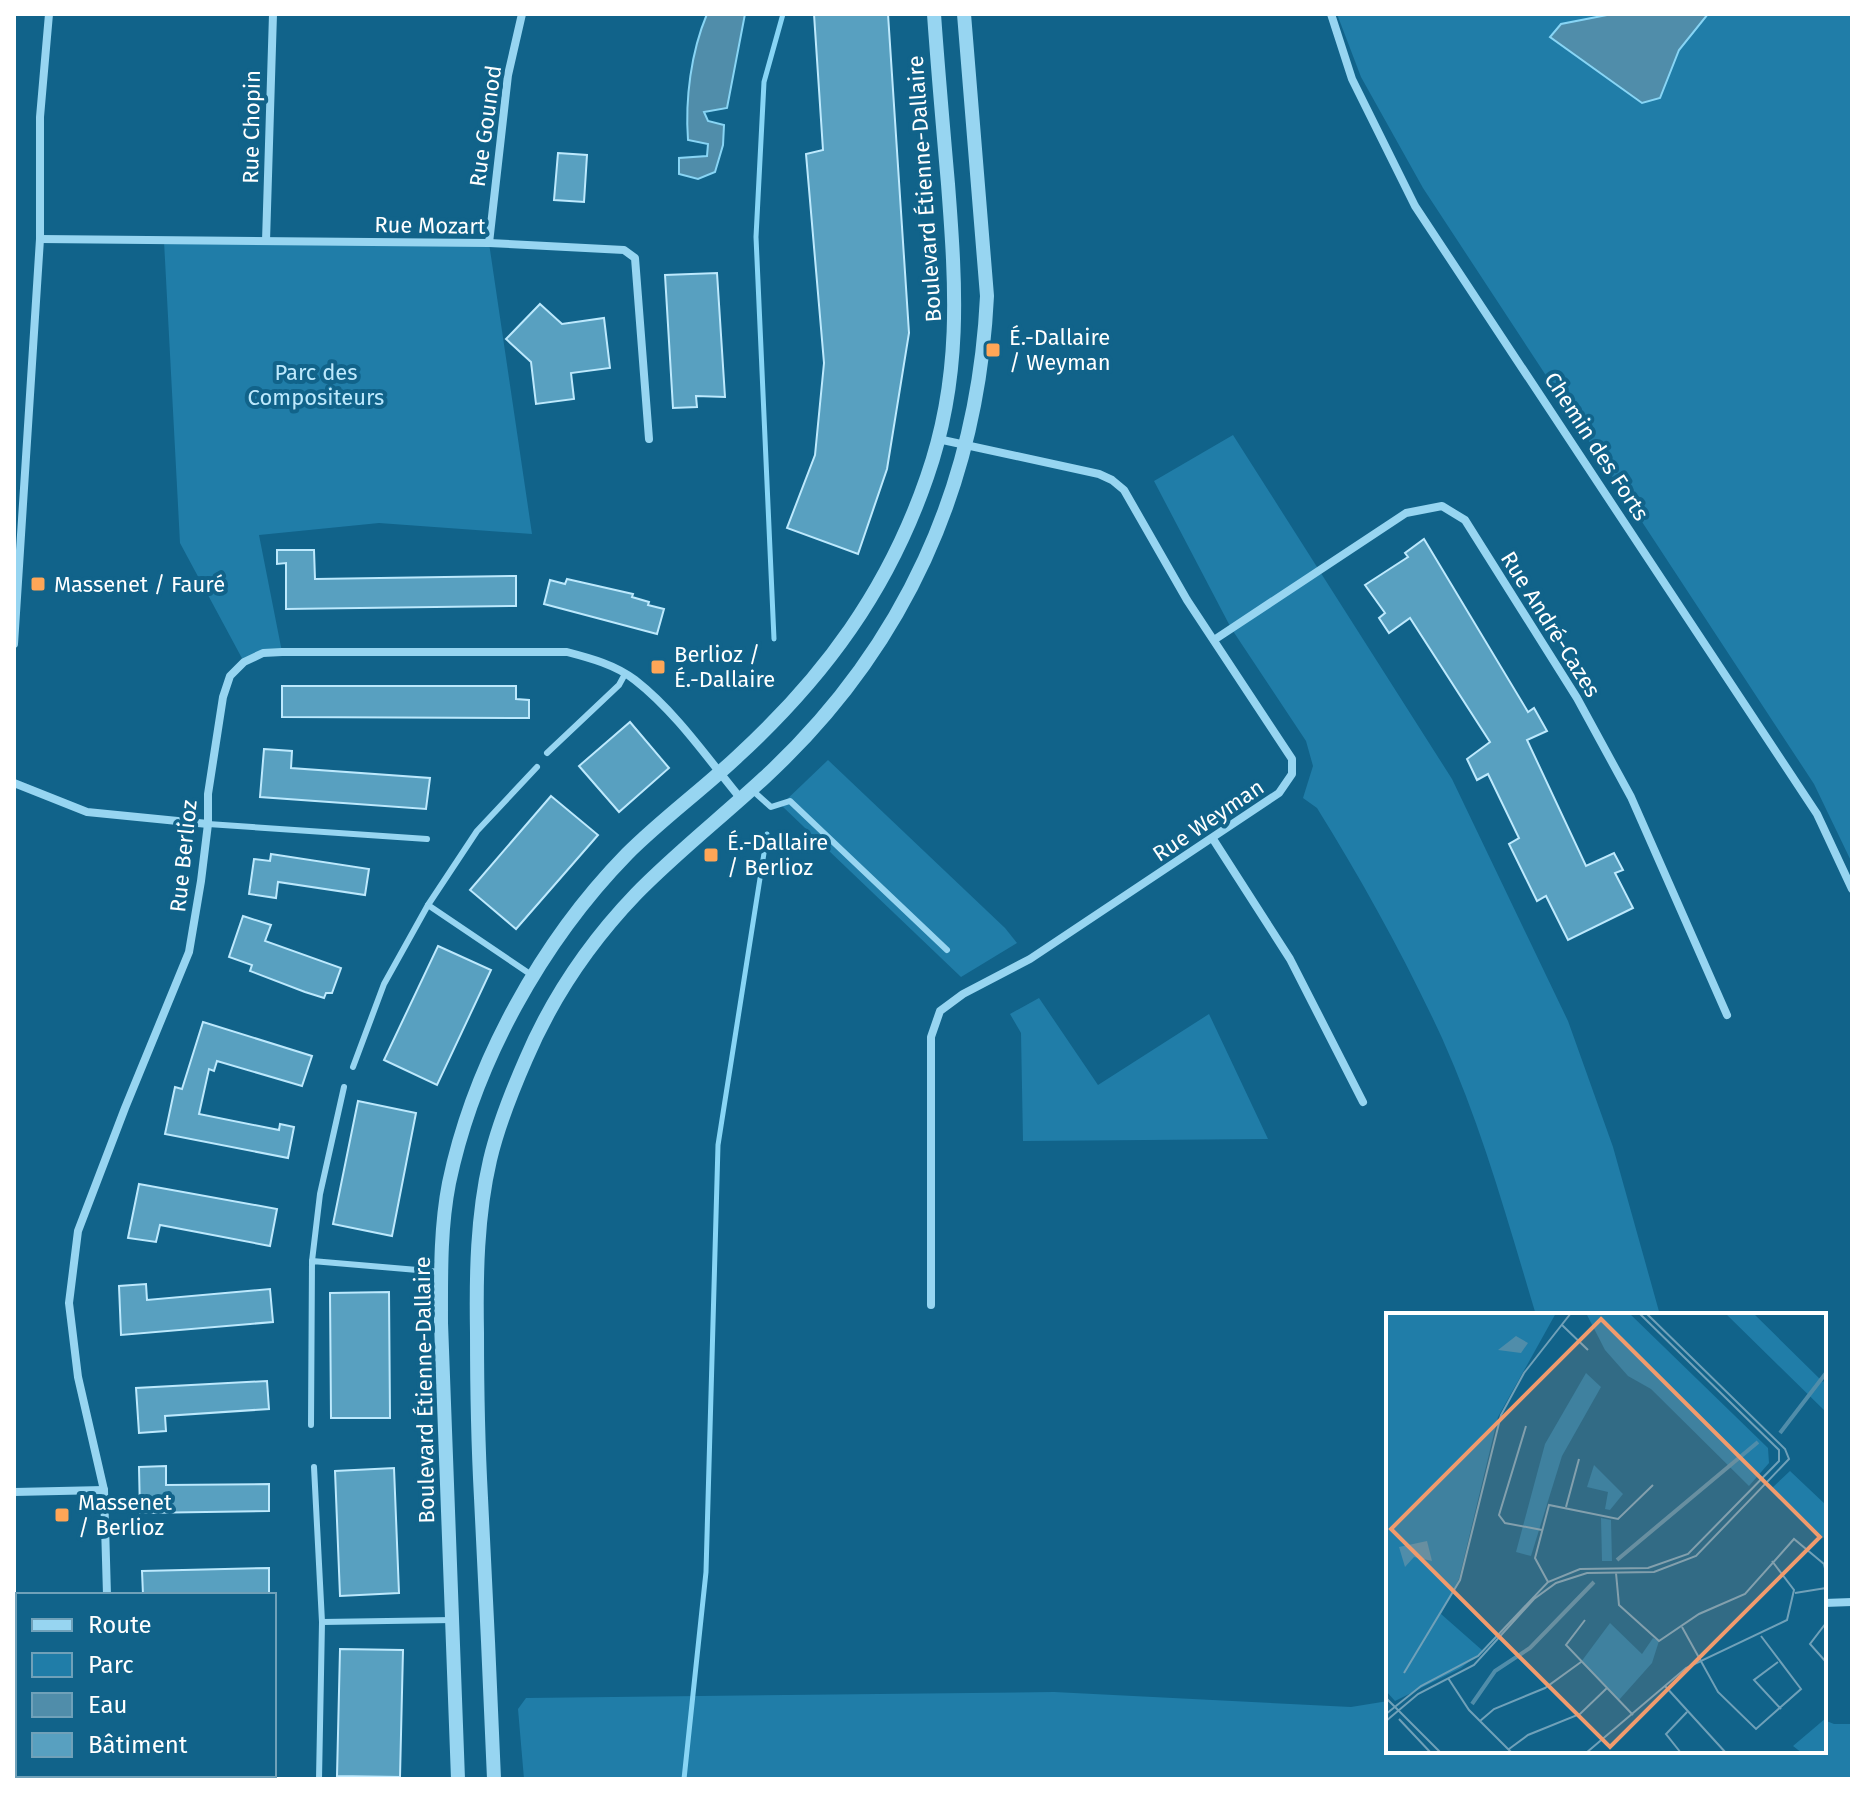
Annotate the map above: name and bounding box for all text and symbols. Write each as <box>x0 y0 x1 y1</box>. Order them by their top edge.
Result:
street label: Boulevard Étienne-Dallaire <box>902 55 947 323</box>
street label: Rue Gounod <box>464 64 507 189</box>
street label: Rue Chopin <box>237 70 266 184</box>
street label: Rue Mozart <box>374 211 486 240</box>
place label: É.-Dallaire / Weyman <box>1009 324 1111 376</box>
marker: É.-Dallaire / Weyman <box>984 341 1002 359</box>
park label: Parc des Compositeurs <box>248 359 384 411</box>
street label: Chemin des Forts <box>1539 367 1655 526</box>
street label: Rue André-Cazes <box>1495 546 1606 702</box>
place label: Massenet / Fauré <box>54 571 225 598</box>
marker: Massenet / Fauré <box>29 575 47 593</box>
place label: Berlioz / É.-Dallaire <box>674 641 775 693</box>
marker: Berlioz / É.-Dallaire <box>649 658 667 676</box>
street label: Rue Weyman <box>1148 773 1269 867</box>
street label: Rue Berlioz <box>164 799 203 914</box>
place label: É.-Dallaire / Berlioz <box>727 829 828 881</box>
marker: É.-Dallaire / Berlioz <box>702 846 720 864</box>
street label: Boulevard Étienne-Dallaire <box>409 1256 440 1524</box>
inset map <box>1386 1313 1826 1753</box>
place label: Massenet / Berlioz <box>78 1489 172 1541</box>
marker: Massenet / Berlioz <box>53 1506 71 1524</box>
legend <box>16 1593 276 1777</box>
text: Route <box>88 1611 152 1639</box>
text: Parc <box>88 1651 134 1679</box>
text: Eau <box>88 1691 128 1719</box>
text: Bâtiment <box>88 1731 188 1759</box>

